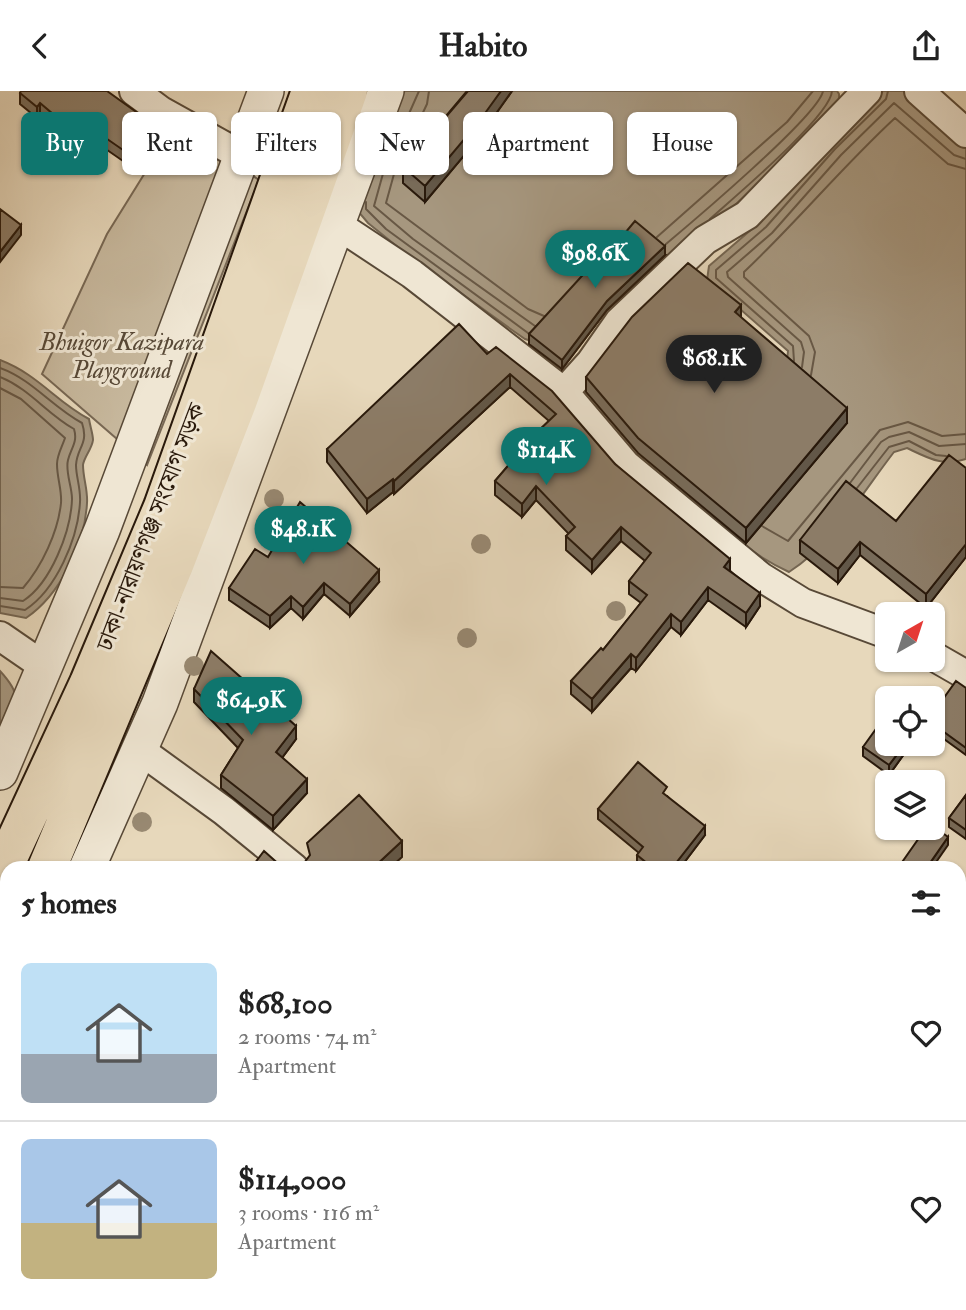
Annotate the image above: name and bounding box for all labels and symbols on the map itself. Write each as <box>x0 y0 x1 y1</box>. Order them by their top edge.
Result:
pin: $98.6K <box>538 231 652 290</box>
park label: Bhuigor Kazipara Playground <box>39 327 204 386</box>
pin: $68.1K <box>657 335 771 395</box>
street label: ঢাকা-নারায়ণগঞ্জ সংযোগ সড়ক <box>89 398 213 656</box>
pin: $114K <box>497 427 595 487</box>
pin: $48.1K <box>246 507 360 566</box>
north arrow <box>875 602 945 672</box>
pin: $64.9K <box>194 677 308 737</box>

